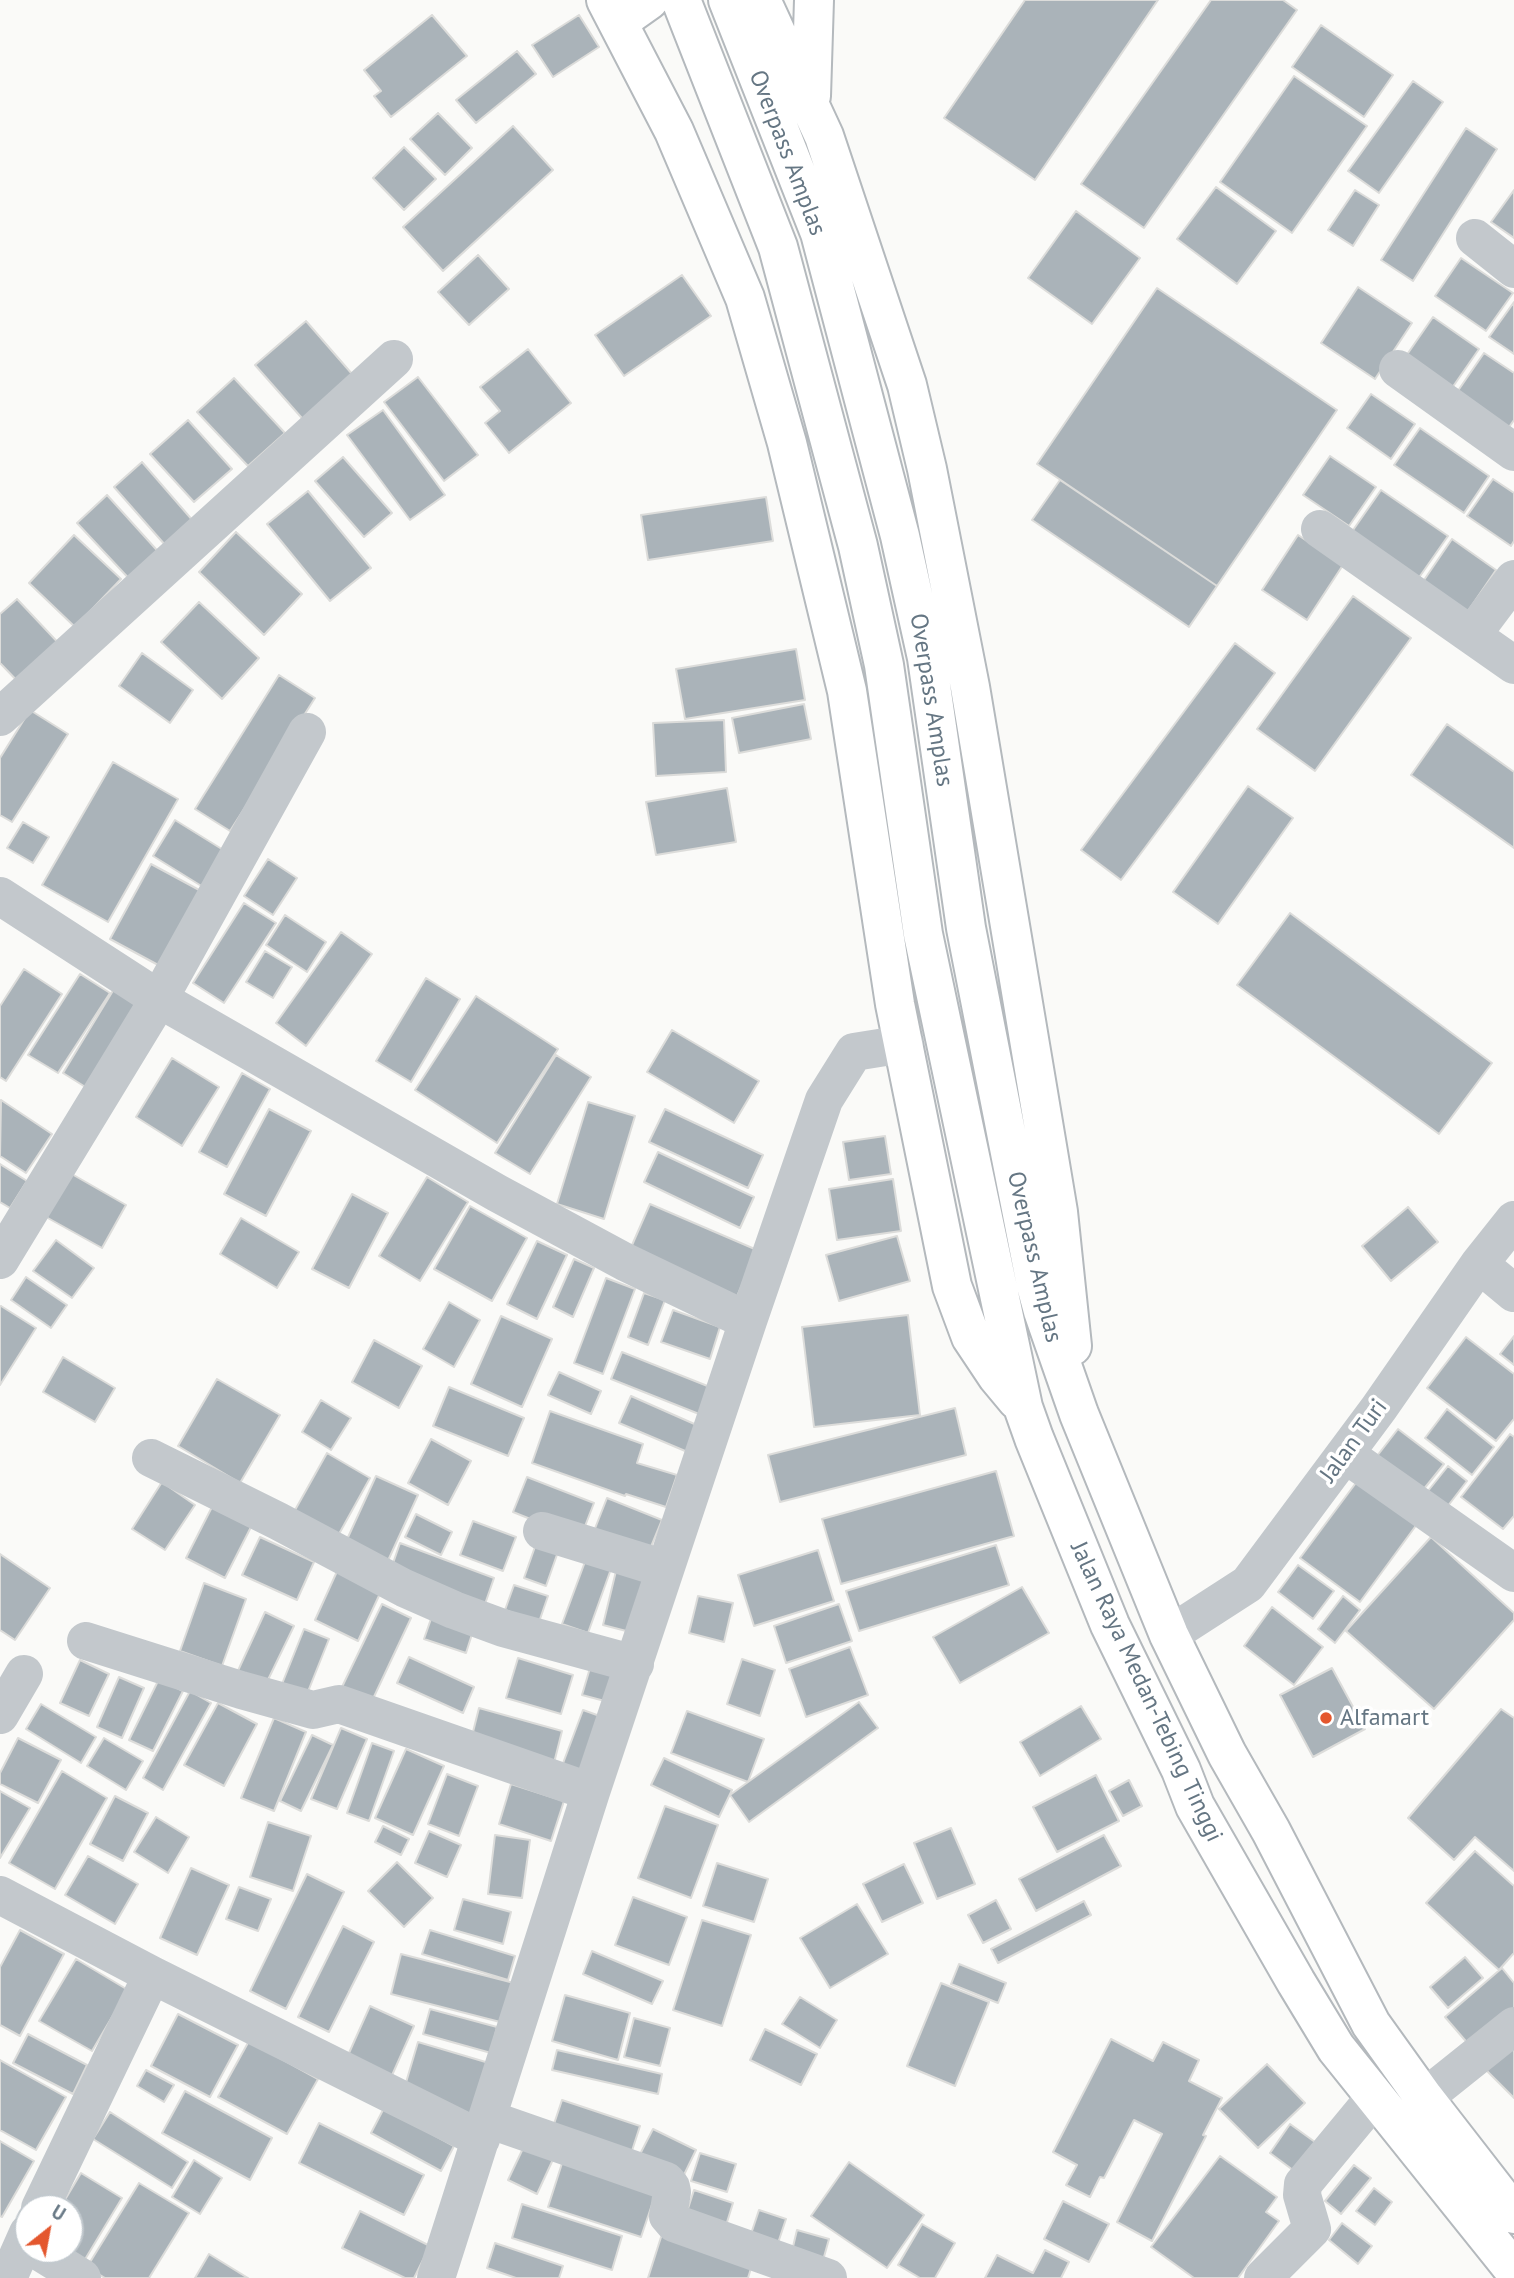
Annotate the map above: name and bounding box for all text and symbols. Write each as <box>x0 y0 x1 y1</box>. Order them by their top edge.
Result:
street label: Overpass Amplas <box>742 66 832 240</box>
street label: Overpass Amplas <box>903 611 959 789</box>
street label: Overpass Amplas <box>1000 1169 1068 1345</box>
street label: Jalan Turi <box>1314 1394 1394 1488</box>
street label: Jalan Raya Medan-Tebing Tinggi <box>1064 1537 1228 1847</box>
place label: Alfamart <box>1340 1704 1429 1732</box>
marker: Alfamart <box>1318 1710 1334 1726</box>
north arrow <box>14 2194 84 2264</box>
text: U <box>47 2199 70 2226</box>

